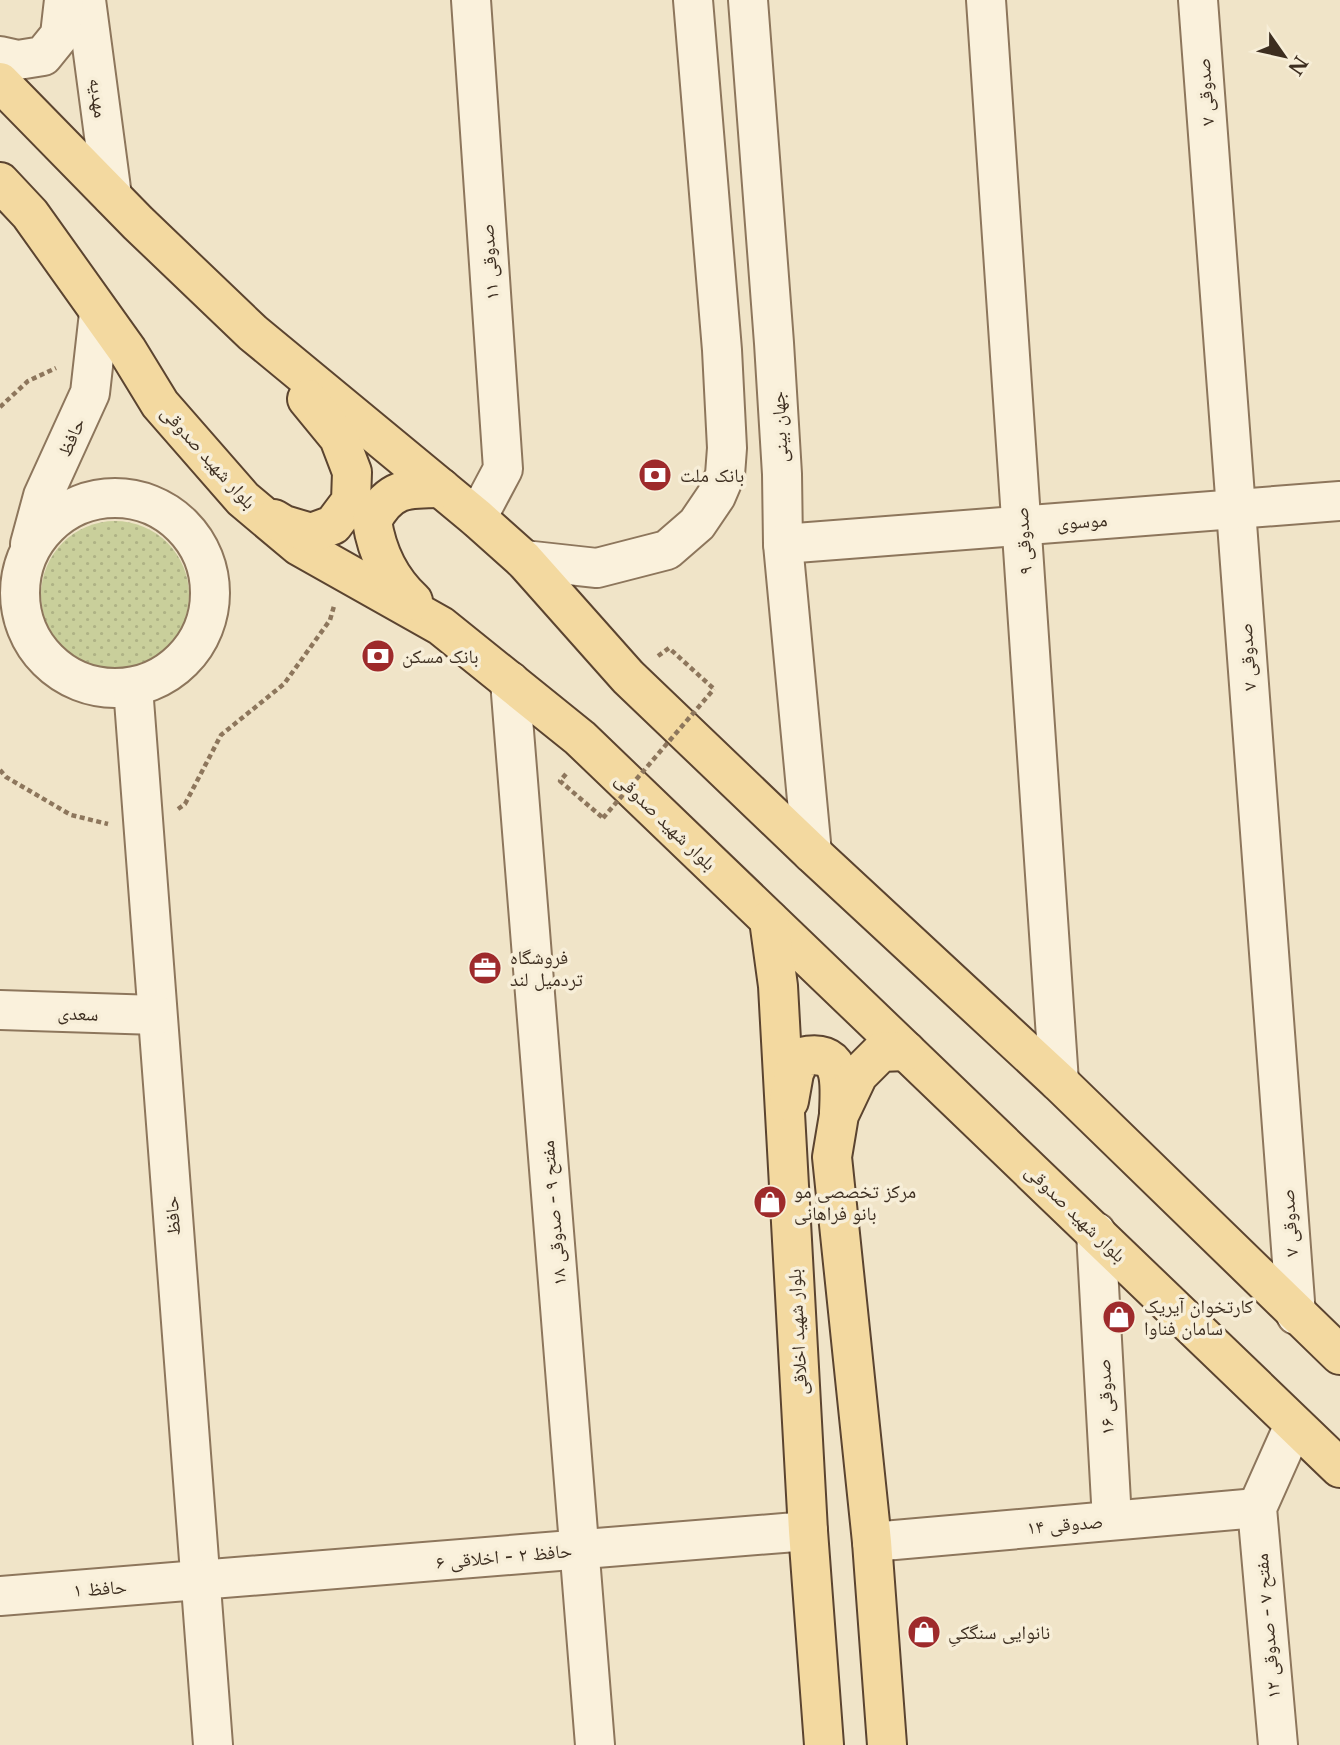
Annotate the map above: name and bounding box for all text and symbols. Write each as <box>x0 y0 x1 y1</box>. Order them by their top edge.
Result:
north arrow <box>1249 21 1319 91</box>
text: N <box>1283 51 1312 79</box>
street label: صدوقی ۷ <box>1192 57 1219 127</box>
street label: مهدیه <box>85 77 112 119</box>
street label: صدوقی ۱۱ <box>475 223 504 301</box>
street label: جهان بینی <box>766 391 793 463</box>
street label: بلوار شهید صدوقی <box>156 401 261 514</box>
street label: حافظ <box>53 414 90 460</box>
bank icon: بانک ملت <box>636 456 674 494</box>
place label: بانک ملت <box>680 464 744 487</box>
street label: صدوقی ۹ <box>1010 506 1037 576</box>
street label: موسوی <box>1056 508 1108 535</box>
street label: صدوقی ۷ <box>1234 622 1261 692</box>
bank icon: بانک مسکن <box>359 637 397 675</box>
place label: بانک مسکن <box>402 645 479 668</box>
street label: بلوار شهید صدوقی <box>611 768 721 875</box>
place label: فروشگاه تردمیل لند <box>510 946 583 991</box>
office icon: فروشگاه تردمیل لند <box>466 949 504 987</box>
street label: سعدی <box>57 1001 99 1026</box>
street label: مفتح ۹ - صدوقی ۱۸ <box>536 1139 572 1286</box>
street label: بلوار شهید صدوقی <box>1021 1160 1131 1267</box>
place label: مرکز تخصصی مو بانو فراهانی <box>794 1180 916 1225</box>
shop icon: مرکز تخصصی مو بانو فراهانی <box>751 1183 789 1221</box>
street label: صدوقی ۷ <box>1276 1188 1303 1258</box>
street label: حافظ <box>160 1195 185 1237</box>
street label: بلوار شهید اخلاقی <box>783 1268 812 1396</box>
place label: کارتخوان آیریک سامان فناوا <box>1144 1295 1253 1340</box>
shop icon: کارتخوان آیریک سامان فناوا <box>1100 1298 1138 1336</box>
street label: صدوقی ۱۶ <box>1092 1358 1119 1436</box>
street label: صدوقی ۱۴ <box>1026 1510 1104 1539</box>
street label: حافظ ۲ - اخلاقی ۶ <box>435 1539 573 1574</box>
street label: مفتح ۷ - صدوقی ۱۲ <box>1250 1552 1286 1699</box>
street label: حافظ ۱ <box>73 1575 128 1602</box>
shop icon: نانوایی سنگکیِ <box>905 1613 943 1651</box>
place label: نانوایی سنگکیِ <box>948 1621 1050 1648</box>

